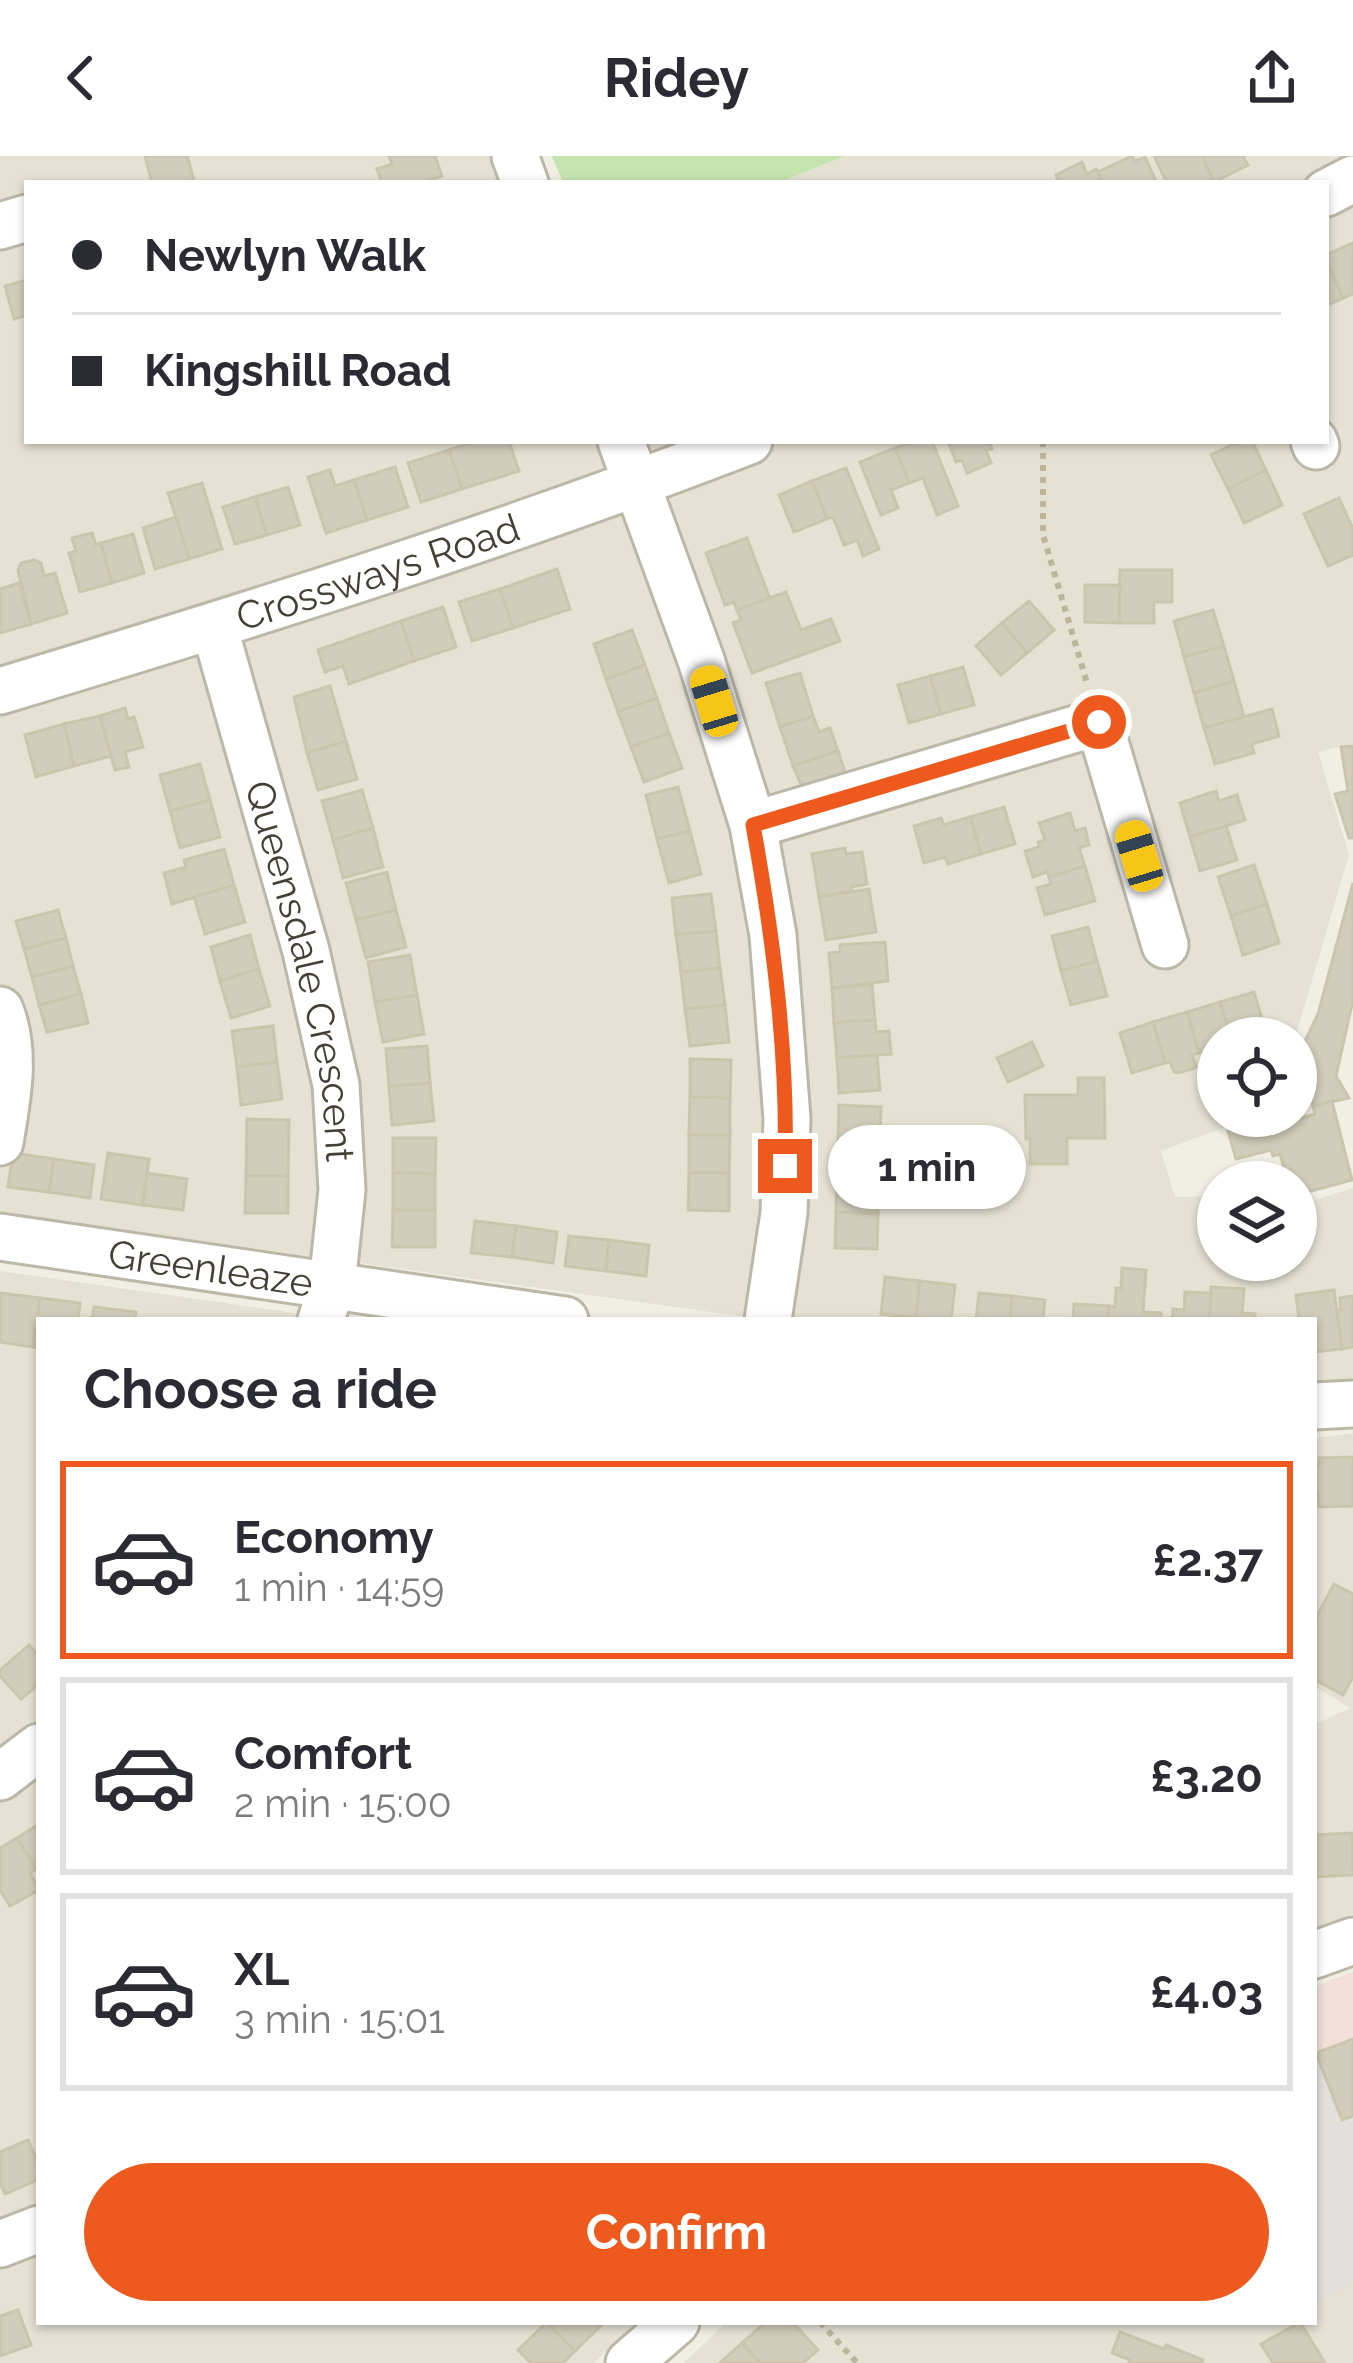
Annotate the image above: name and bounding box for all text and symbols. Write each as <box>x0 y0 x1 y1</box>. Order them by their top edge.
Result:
icon: back <box>48 45 114 111</box>
icon: share <box>1239 45 1305 111</box>
text: Ridey <box>604 46 749 110</box>
text: Newlyn Walk <box>144 229 426 282</box>
text: Kingshill Road <box>144 344 452 397</box>
street label: Crossways Road <box>230 504 525 640</box>
car <box>686 661 742 741</box>
route start <box>1072 695 1126 749</box>
street label: Queensdale Crescent <box>236 776 363 1163</box>
car <box>1111 816 1167 896</box>
map controls <box>1197 1017 1317 1281</box>
button: locate <box>1197 1017 1317 1137</box>
callout: 1 min <box>827 1124 1025 1208</box>
route end <box>758 1139 812 1193</box>
text: 1 min <box>878 1144 976 1190</box>
button: layers <box>1197 1161 1317 1281</box>
street label: Greenleaze <box>105 1230 316 1306</box>
text: Choose a ride <box>84 1357 437 1421</box>
icon: car <box>90 1506 198 1614</box>
text: Economy <box>234 1511 434 1564</box>
text: £2.37 <box>1153 1534 1263 1587</box>
text: 1 min · 14:59 <box>234 1564 444 1610</box>
icon: car <box>90 1722 198 1830</box>
text: Comfort <box>234 1727 412 1780</box>
text: £3.20 <box>1150 1750 1263 1803</box>
text: 2 min · 15:00 <box>234 1780 452 1826</box>
icon: car <box>90 1938 198 2046</box>
text: XL <box>234 1943 289 1996</box>
text: £4.03 <box>1150 1966 1263 2019</box>
text: 3 min · 15:01 <box>234 1996 445 2042</box>
button: Confirm <box>84 2163 1269 2301</box>

